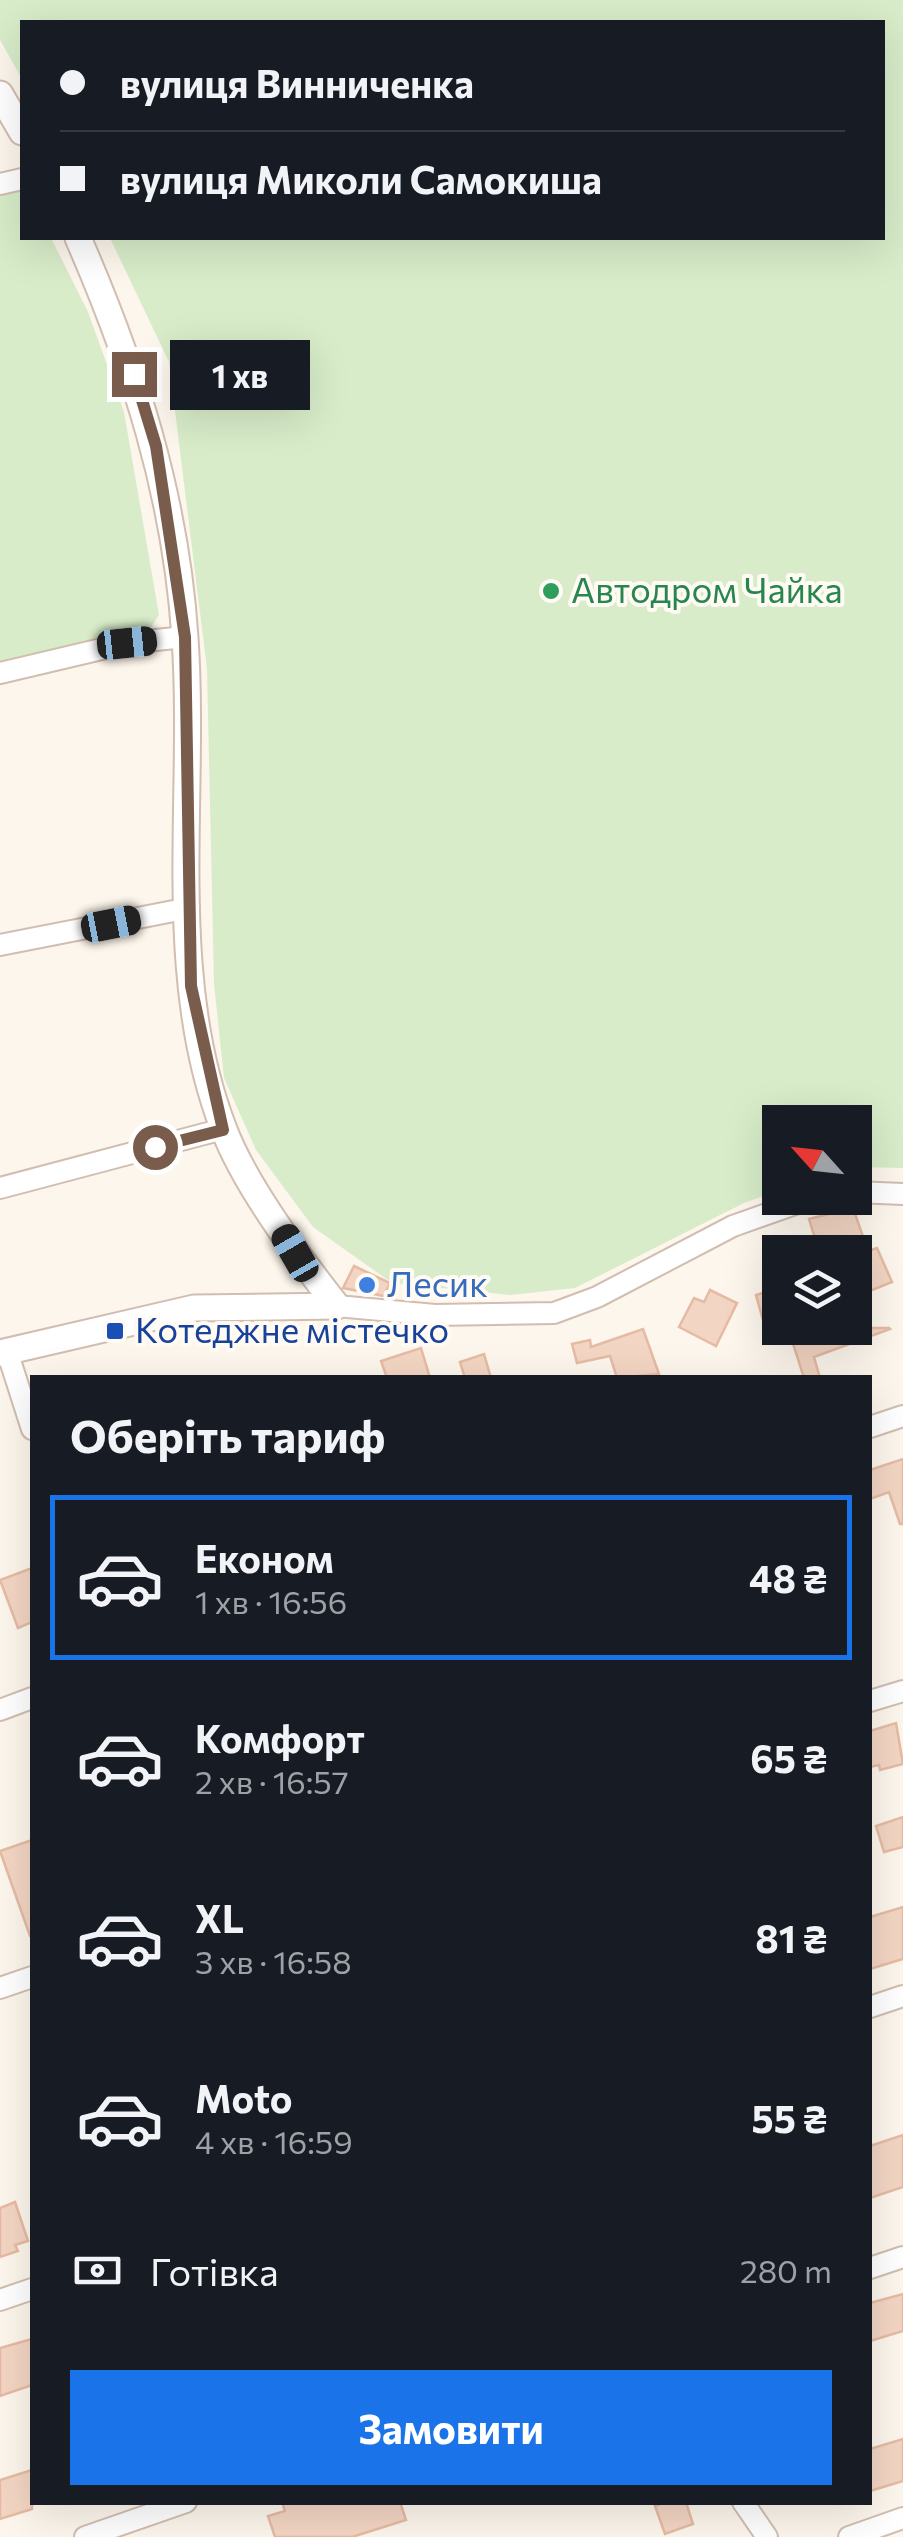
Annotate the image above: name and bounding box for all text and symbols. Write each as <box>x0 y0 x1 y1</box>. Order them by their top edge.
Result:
text: вулиця Винниченка <box>120 59 474 106</box>
text: вулиця Миколи Самокиша <box>120 155 602 202</box>
callout: 1 хв <box>169 339 309 409</box>
route end <box>112 352 157 397</box>
text: 1 хв <box>212 355 268 395</box>
place label: Автодром Чайка <box>571 567 843 610</box>
marker: Автодром Чайка <box>540 580 562 602</box>
car <box>96 625 158 661</box>
car <box>79 904 143 944</box>
north arrow <box>762 1105 872 1215</box>
map controls <box>762 1105 872 1345</box>
route start <box>133 1125 178 1170</box>
car <box>267 1220 323 1286</box>
button: layers <box>762 1235 872 1345</box>
place label: Лесик <box>387 1261 488 1304</box>
marker: Лесик <box>356 1274 378 1296</box>
place label: Котеджне містечко <box>135 1307 449 1350</box>
marker: Котеджне містечко <box>104 1320 126 1342</box>
text: Оберіть тариф <box>70 1407 385 1462</box>
icon: car <box>75 1533 165 1623</box>
text: Економ <box>195 1534 334 1581</box>
text: 48 ₴ <box>749 1554 827 1601</box>
text: 1 хв · 16:56 <box>195 1581 347 1621</box>
icon: car <box>75 1713 165 1803</box>
text: Комфорт <box>195 1714 365 1761</box>
text: 65 ₴ <box>750 1734 827 1781</box>
text: 2 хв · 16:57 <box>195 1761 349 1801</box>
icon: car <box>75 1893 165 1983</box>
text: XL <box>195 1894 244 1941</box>
text: 81 ₴ <box>755 1914 827 1961</box>
text: 3 хв · 16:58 <box>195 1941 352 1981</box>
icon: car <box>75 2073 165 2163</box>
text: Moto <box>195 2074 293 2121</box>
text: 55 ₴ <box>752 2094 827 2141</box>
text: 4 хв · 16:59 <box>195 2121 353 2161</box>
icon: cash <box>70 2243 125 2298</box>
text: Готівка <box>150 2247 279 2294</box>
text: 280 m <box>740 2250 832 2290</box>
button: Замовити <box>70 2370 832 2485</box>

